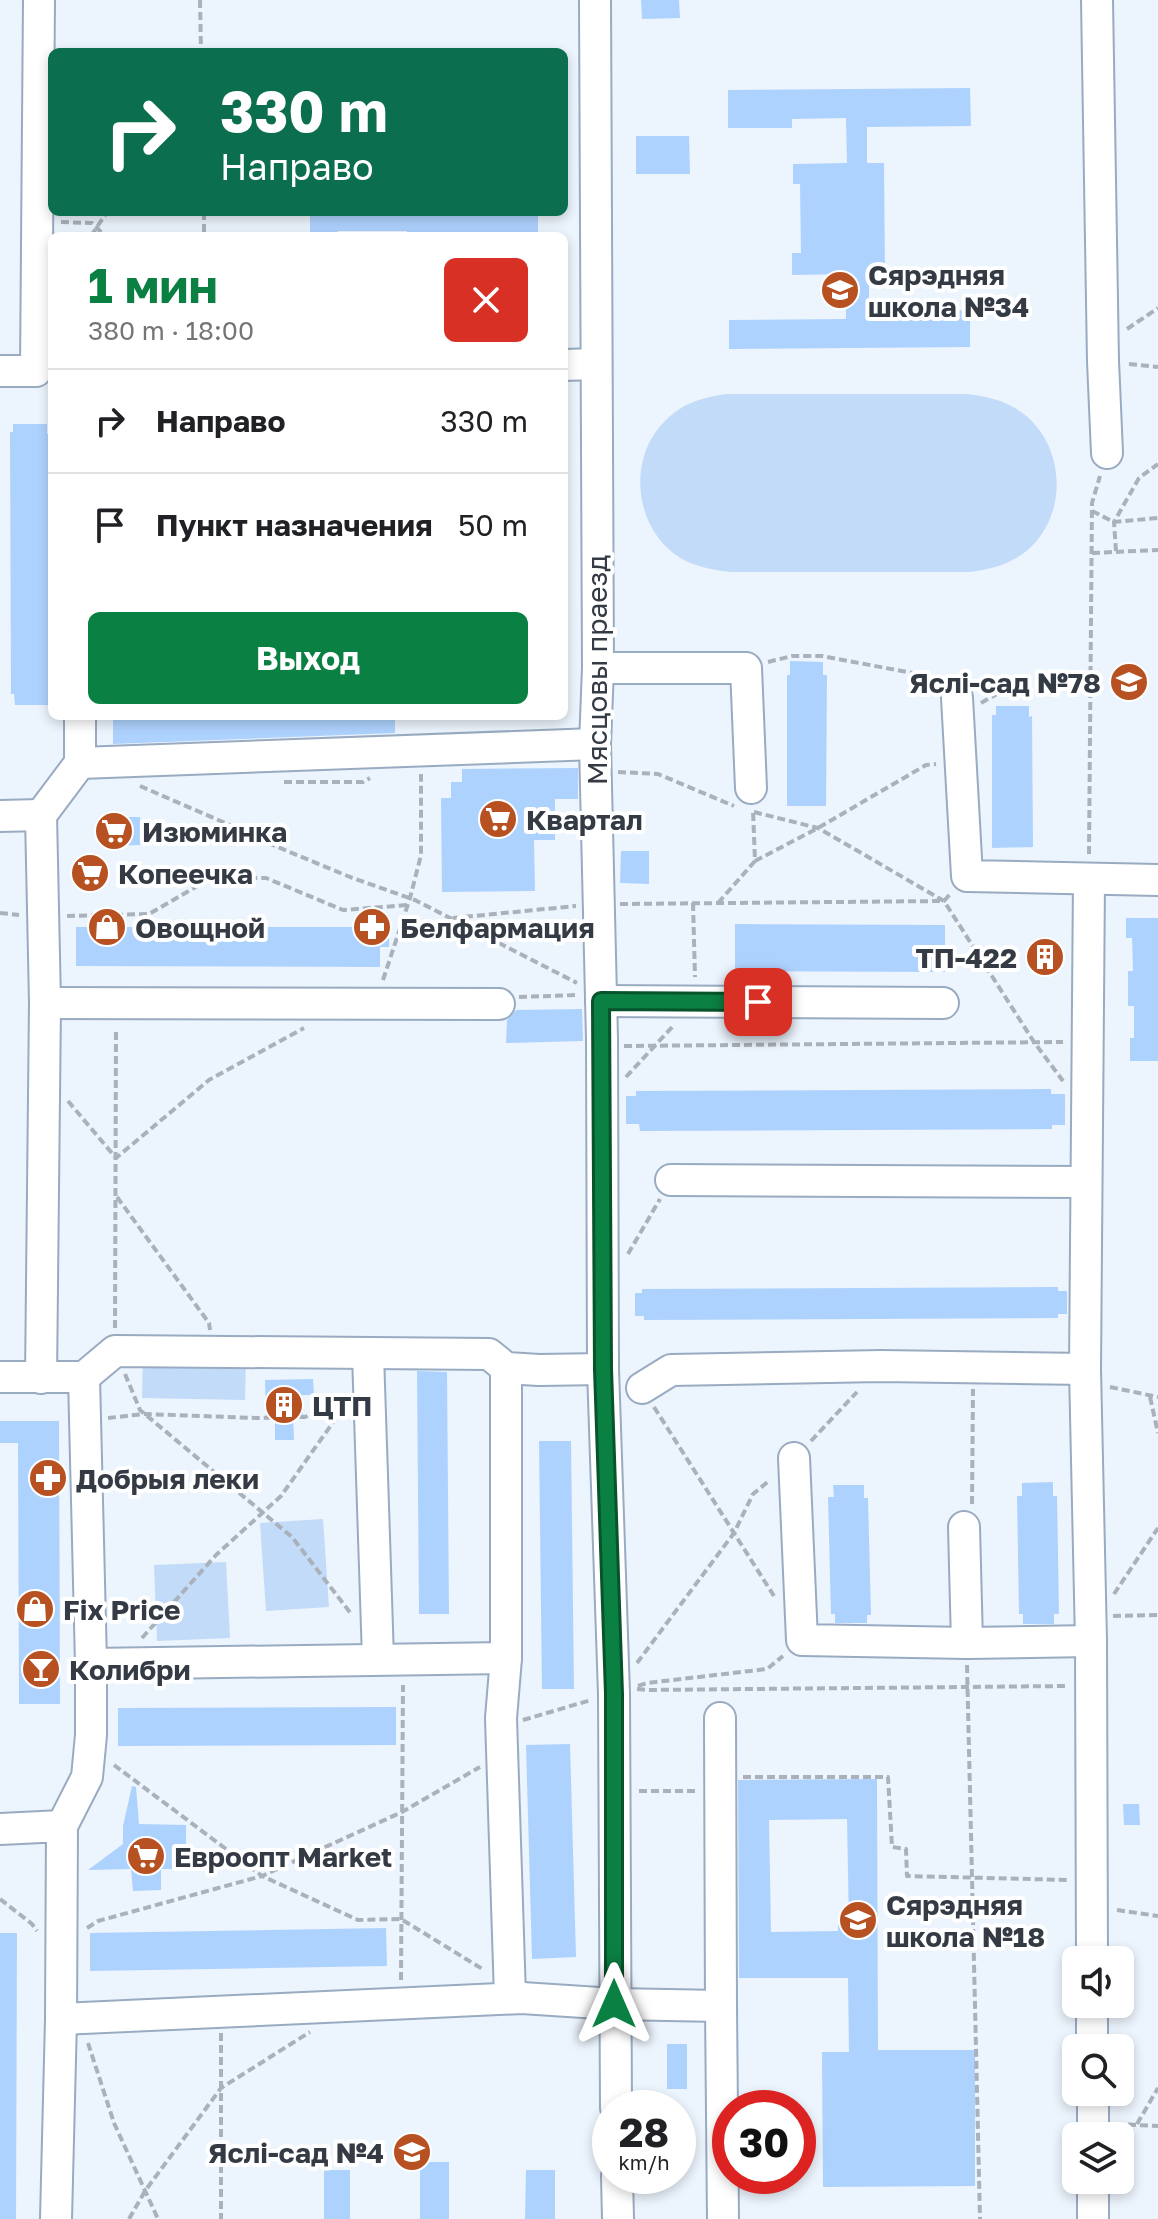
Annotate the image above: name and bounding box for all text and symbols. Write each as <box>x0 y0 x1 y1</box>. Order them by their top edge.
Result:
text: 330 m <box>220 77 388 144</box>
icon: right <box>88 80 192 184</box>
text: Направо <box>220 145 374 188</box>
text: 1 мин <box>88 256 218 314</box>
button: close <box>444 258 528 342</box>
place label: Сярэдняя школа №34 <box>868 258 1029 323</box>
school or university icon: Сярэдняя школа №34 <box>819 269 861 311</box>
text: 380 m · 18:00 <box>88 315 254 346</box>
icon: right <box>88 399 132 443</box>
text: Направо <box>156 403 285 439</box>
text: 330 m <box>440 403 528 439</box>
icon: arrive <box>88 503 132 547</box>
text: Пункт назначения <box>156 507 433 543</box>
text: 50 m <box>458 507 528 543</box>
street label: Мясцовы праезд <box>580 555 613 785</box>
button: Выход <box>88 612 528 704</box>
school or university icon: Яслі-сад №78 <box>1108 661 1150 703</box>
place label: Яслі-сад №78 <box>909 666 1101 699</box>
supermarket icon: Квартал <box>477 798 519 840</box>
place label: Квартал <box>526 803 643 836</box>
supermarket icon: Изюминка <box>93 810 135 852</box>
place label: Изюминка <box>142 815 287 848</box>
supermarket icon: Копеечка <box>69 852 111 894</box>
place label: Копеечка <box>118 857 253 890</box>
shop icon: Овощной <box>86 906 128 948</box>
pharmacy icon: Белфармация <box>351 906 393 948</box>
place label: Овощной <box>135 911 265 944</box>
place label: Белфармация <box>400 911 595 944</box>
building icon: ТП-422 <box>1024 936 1066 978</box>
place label: ТП-422 <box>915 941 1017 974</box>
pin <box>724 968 792 1036</box>
icon: arrive <box>736 980 780 1024</box>
building icon: ЦТП <box>263 1384 305 1426</box>
place label: ЦТП <box>312 1389 372 1422</box>
pharmacy icon: Добрыя леки <box>27 1457 69 1499</box>
place label: Добрыя леки <box>76 1462 259 1495</box>
shop icon: Fix Price <box>14 1588 56 1630</box>
place label: Fix Price <box>63 1593 181 1626</box>
bar icon: Колибри <box>20 1648 62 1690</box>
place label: Колибри <box>69 1653 191 1686</box>
supermarket icon: Евроопт Market <box>125 1835 167 1877</box>
place label: Евроопт Market <box>174 1840 392 1873</box>
place label: Сярэдняя школа №18 <box>886 1888 1045 1953</box>
school or university icon: Сярэдняя школа №18 <box>837 1899 879 1941</box>
map controls <box>1062 1946 1134 2194</box>
button: sound <box>1062 1946 1134 2018</box>
position arrow <box>572 1962 656 2046</box>
button: search <box>1062 2034 1134 2106</box>
speed limit sign: 30 <box>712 2090 816 2194</box>
text: 28 <box>619 2108 669 2156</box>
button: layers <box>1062 2122 1134 2194</box>
school or university icon: Яслі-сад №4 <box>391 2131 433 2173</box>
place label: Яслі-сад №4 <box>208 2136 384 2169</box>
text: km/h <box>619 2150 669 2174</box>

